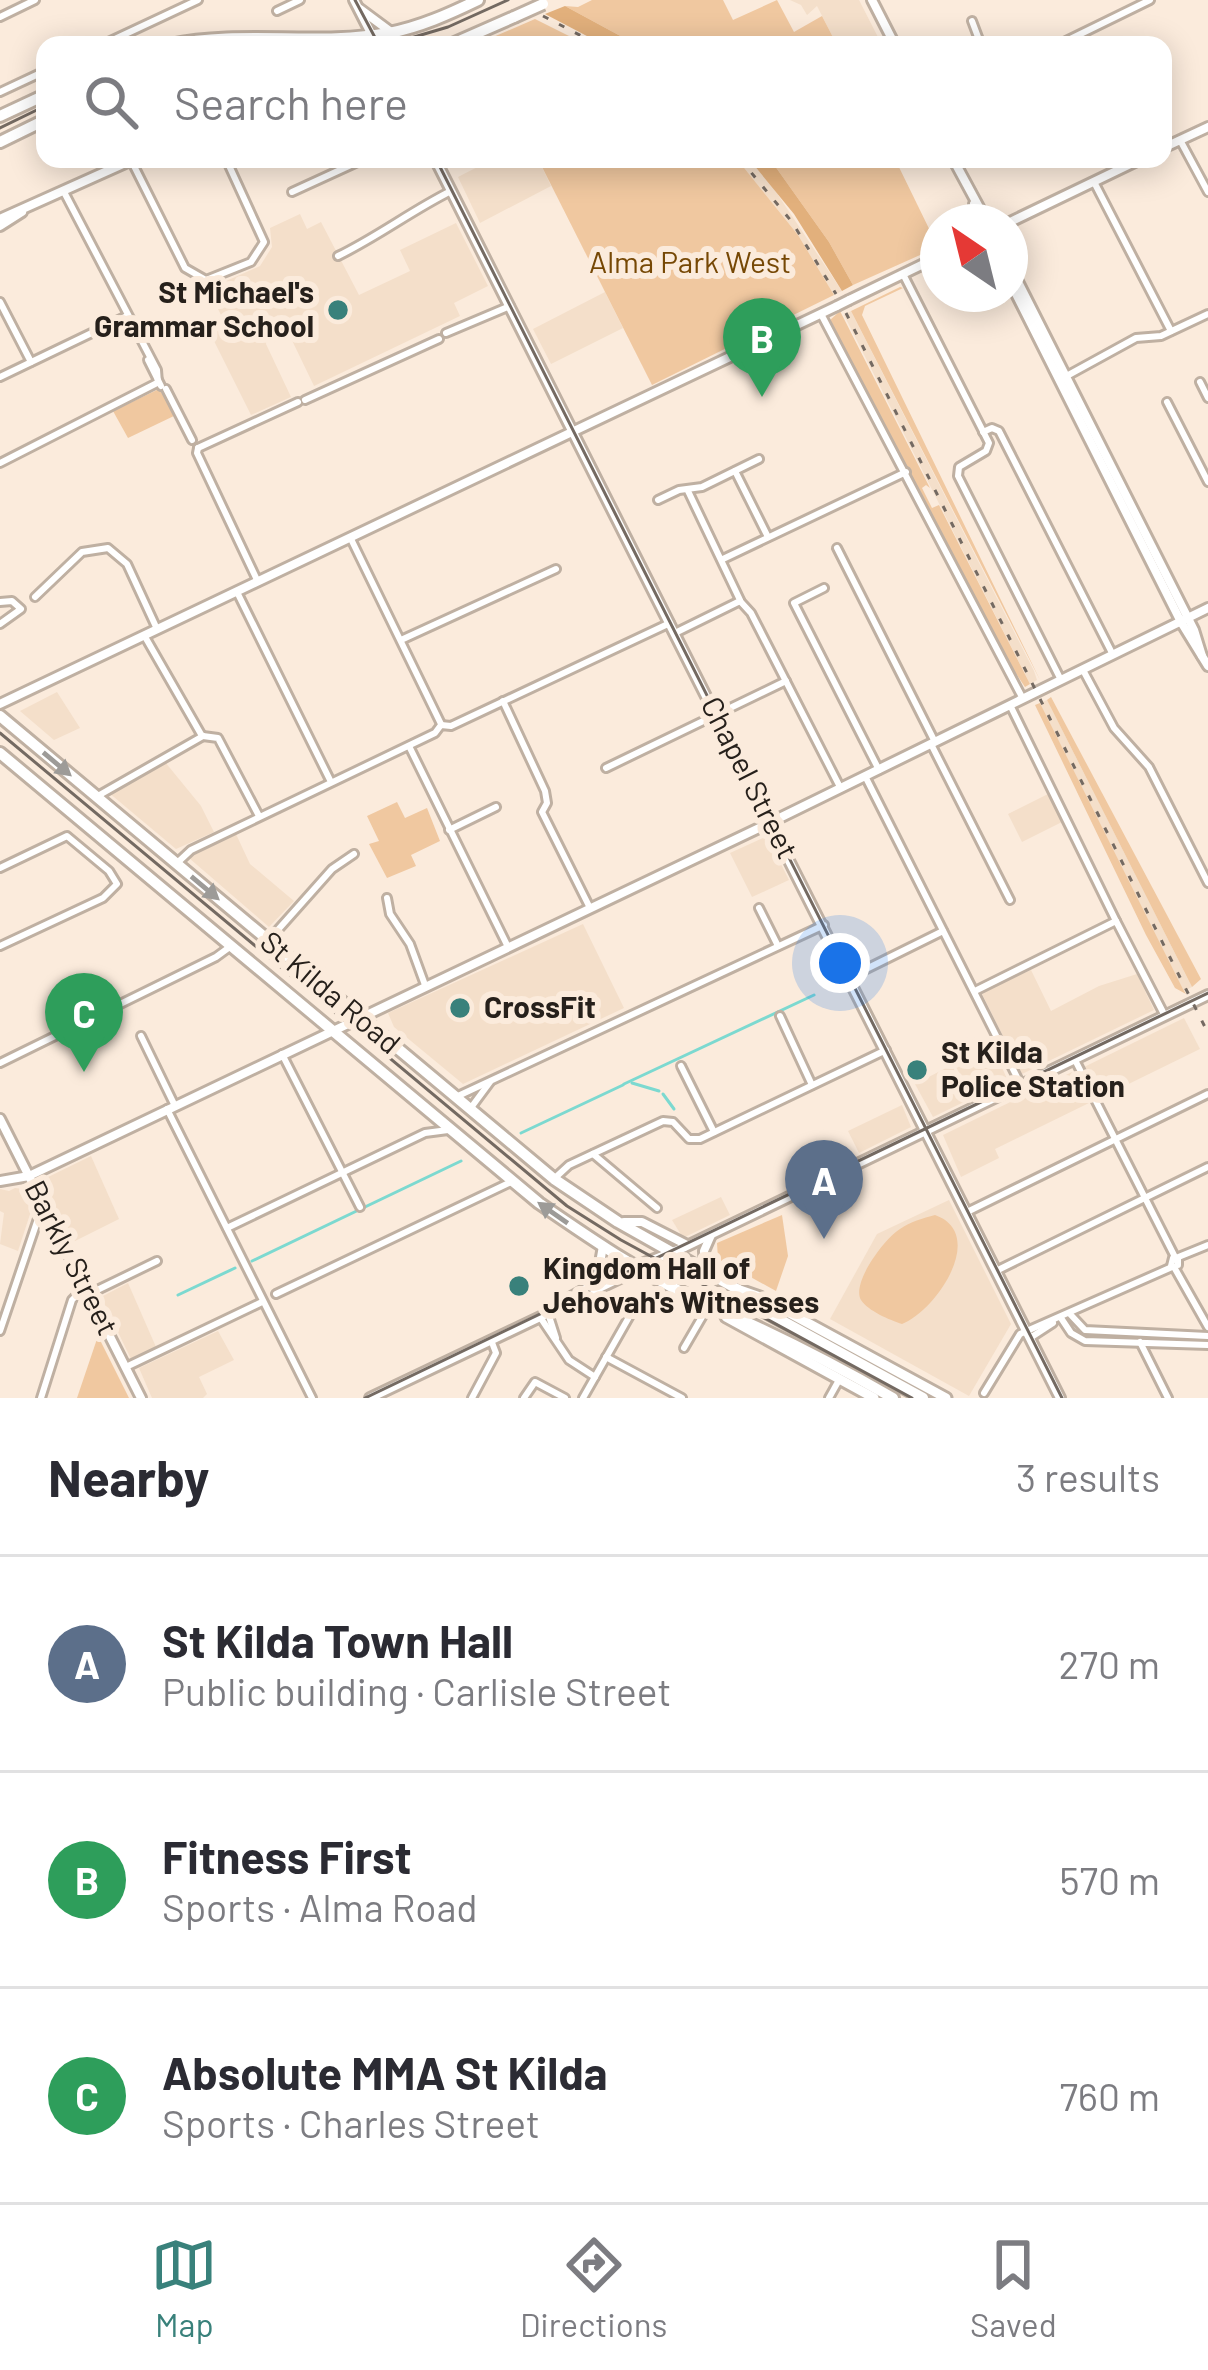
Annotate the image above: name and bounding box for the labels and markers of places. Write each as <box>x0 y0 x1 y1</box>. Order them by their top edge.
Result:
place label: St Michael's Grammar School <box>94 273 314 343</box>
marker: St Michael's Grammar School <box>325 297 351 323</box>
pin: B <box>723 298 801 397</box>
pin: C <box>45 973 123 1072</box>
place label: CrossFit <box>484 988 596 1024</box>
marker: CrossFit <box>447 995 473 1021</box>
place label: St Kilda Police Station <box>941 1033 1125 1103</box>
marker: St Kilda Police Station <box>904 1057 930 1083</box>
pin: A <box>785 1140 863 1239</box>
place label: Kingdom Hall of Jehovah's Witnesses <box>543 1249 819 1319</box>
marker: Kingdom Hall of Jehovah's Witnesses <box>506 1273 532 1299</box>

